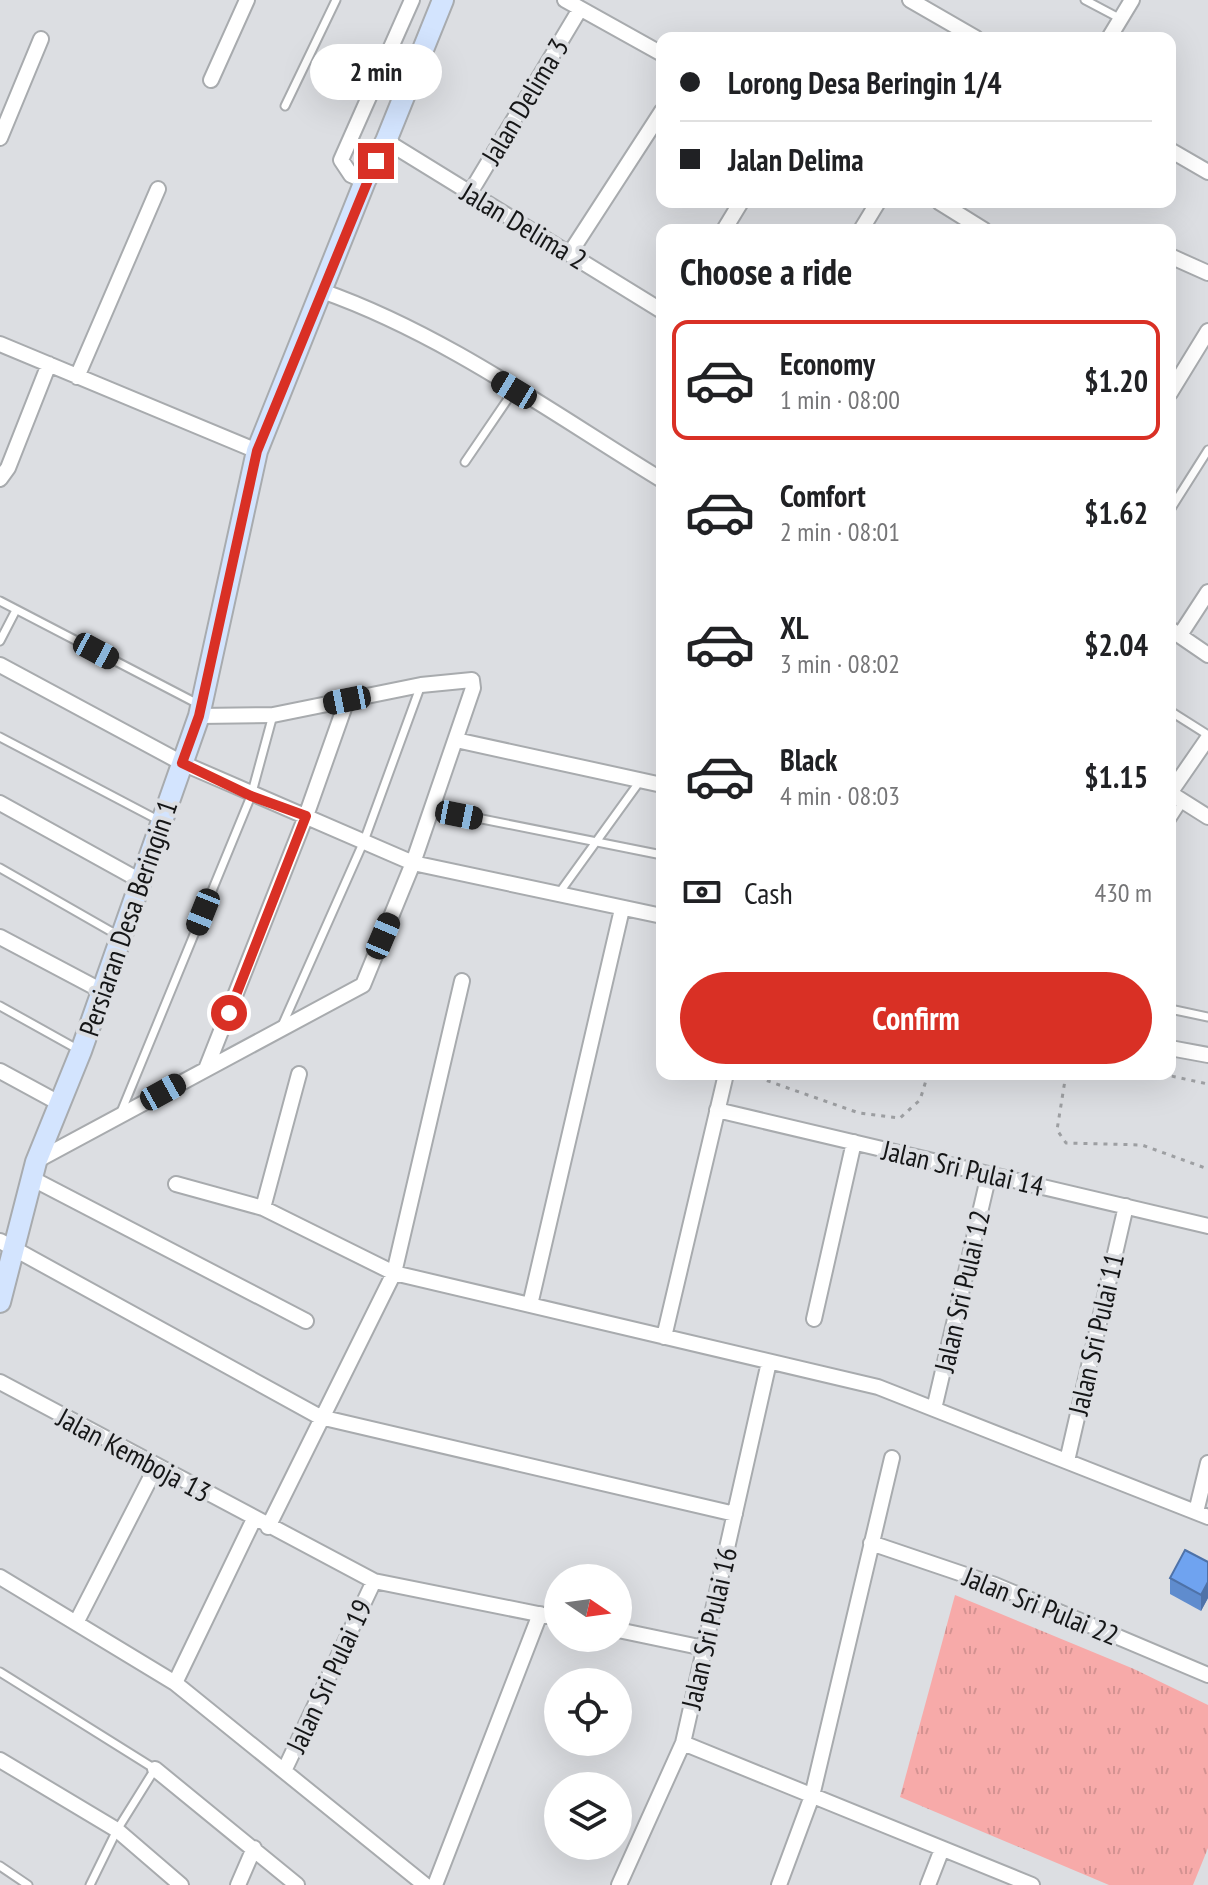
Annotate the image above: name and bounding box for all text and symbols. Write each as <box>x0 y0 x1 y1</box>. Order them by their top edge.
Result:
street label: Jalan Delima 3 <box>472 31 577 171</box>
callout: 2 min <box>310 45 442 101</box>
text: 2 min <box>350 55 402 88</box>
text: Lorong Desa Beringin 1/4 <box>728 63 1002 102</box>
text: Jalan Delima <box>728 140 864 179</box>
route end <box>358 143 394 179</box>
street label: Jalan Delima 2 <box>454 173 594 278</box>
text: Choose a ride <box>680 248 852 295</box>
icon: car <box>684 344 756 416</box>
text: Economy <box>780 344 875 383</box>
text: $1.20 <box>1084 361 1148 400</box>
car <box>487 367 541 413</box>
text: 1 min · 08:00 <box>780 383 900 416</box>
icon: car <box>684 476 756 548</box>
text: Comfort <box>780 476 866 515</box>
text: $1.62 <box>1084 493 1148 532</box>
text: 2 min · 08:01 <box>780 515 900 548</box>
icon: car <box>684 608 756 680</box>
text: XL <box>780 608 809 647</box>
text: $2.04 <box>1084 625 1148 664</box>
car <box>69 629 123 673</box>
text: 3 min · 08:02 <box>780 647 900 680</box>
car <box>321 684 373 716</box>
icon: car <box>684 740 756 812</box>
text: Black <box>780 740 837 779</box>
text: $1.15 <box>1084 757 1148 796</box>
text: 4 min · 08:03 <box>780 779 900 812</box>
street label: Persiaran Desa Beringin 1 <box>70 795 185 1041</box>
car <box>433 799 485 831</box>
icon: cash <box>680 870 724 914</box>
text: Cash <box>744 873 793 912</box>
text: 430 m <box>1094 876 1152 909</box>
car <box>183 885 223 939</box>
car <box>363 909 403 963</box>
button: Confirm <box>680 972 1152 1064</box>
route start <box>211 995 247 1031</box>
car <box>136 1070 190 1114</box>
street label: Jalan Sri Pulai 14 <box>878 1131 1048 1204</box>
street label: Jalan Sri Pulai 12 <box>925 1207 998 1376</box>
street label: Jalan Sri Pulai 11 <box>1059 1250 1132 1419</box>
street label: Jalan Kemboja 13 <box>50 1398 218 1511</box>
street label: Jalan Sri Pulai 16 <box>672 1544 745 1713</box>
street label: Jalan Sri Pulai 22 <box>957 1557 1124 1654</box>
north arrow <box>544 1564 632 1652</box>
map controls <box>544 1564 632 1860</box>
street label: Jalan Sri Pulai 19 <box>277 1593 380 1759</box>
button: locate <box>544 1668 632 1756</box>
button: layers <box>544 1772 632 1860</box>

